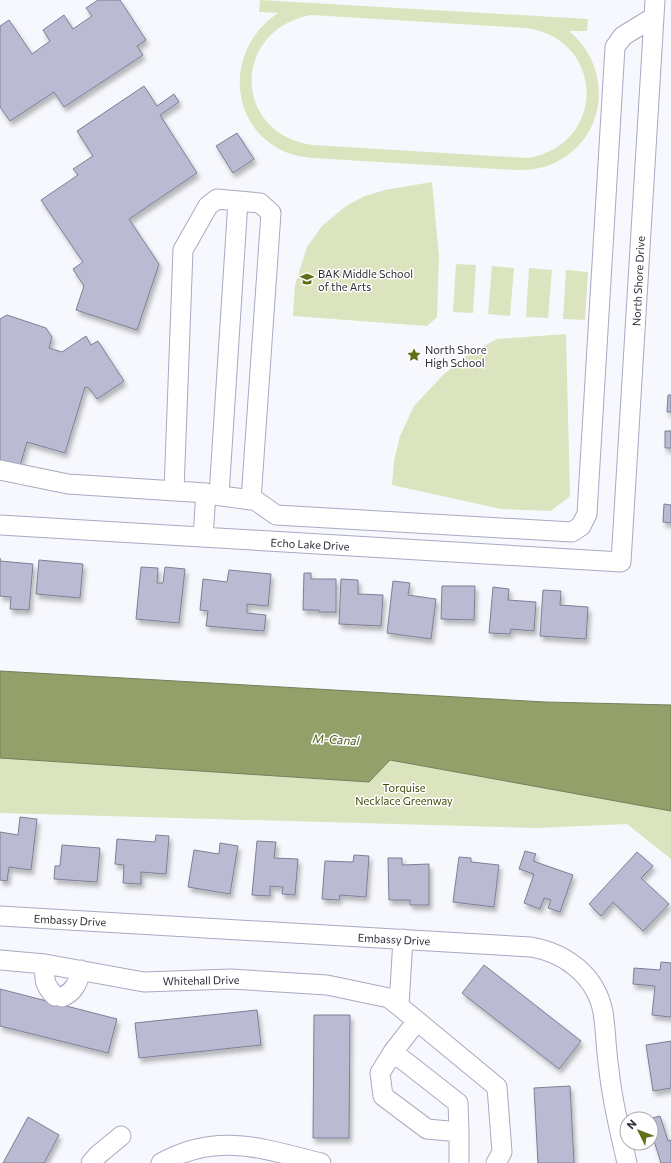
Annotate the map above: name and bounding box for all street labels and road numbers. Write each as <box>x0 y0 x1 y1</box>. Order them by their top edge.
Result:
street label: North Shore Drive <box>629 235 647 326</box>
street label: Echo Lake Drive <box>270 535 350 553</box>
street label: Embassy Drive <box>33 912 107 928</box>
street label: Embassy Drive <box>357 931 431 947</box>
street label: Whitehall Drive <box>162 973 240 987</box>

